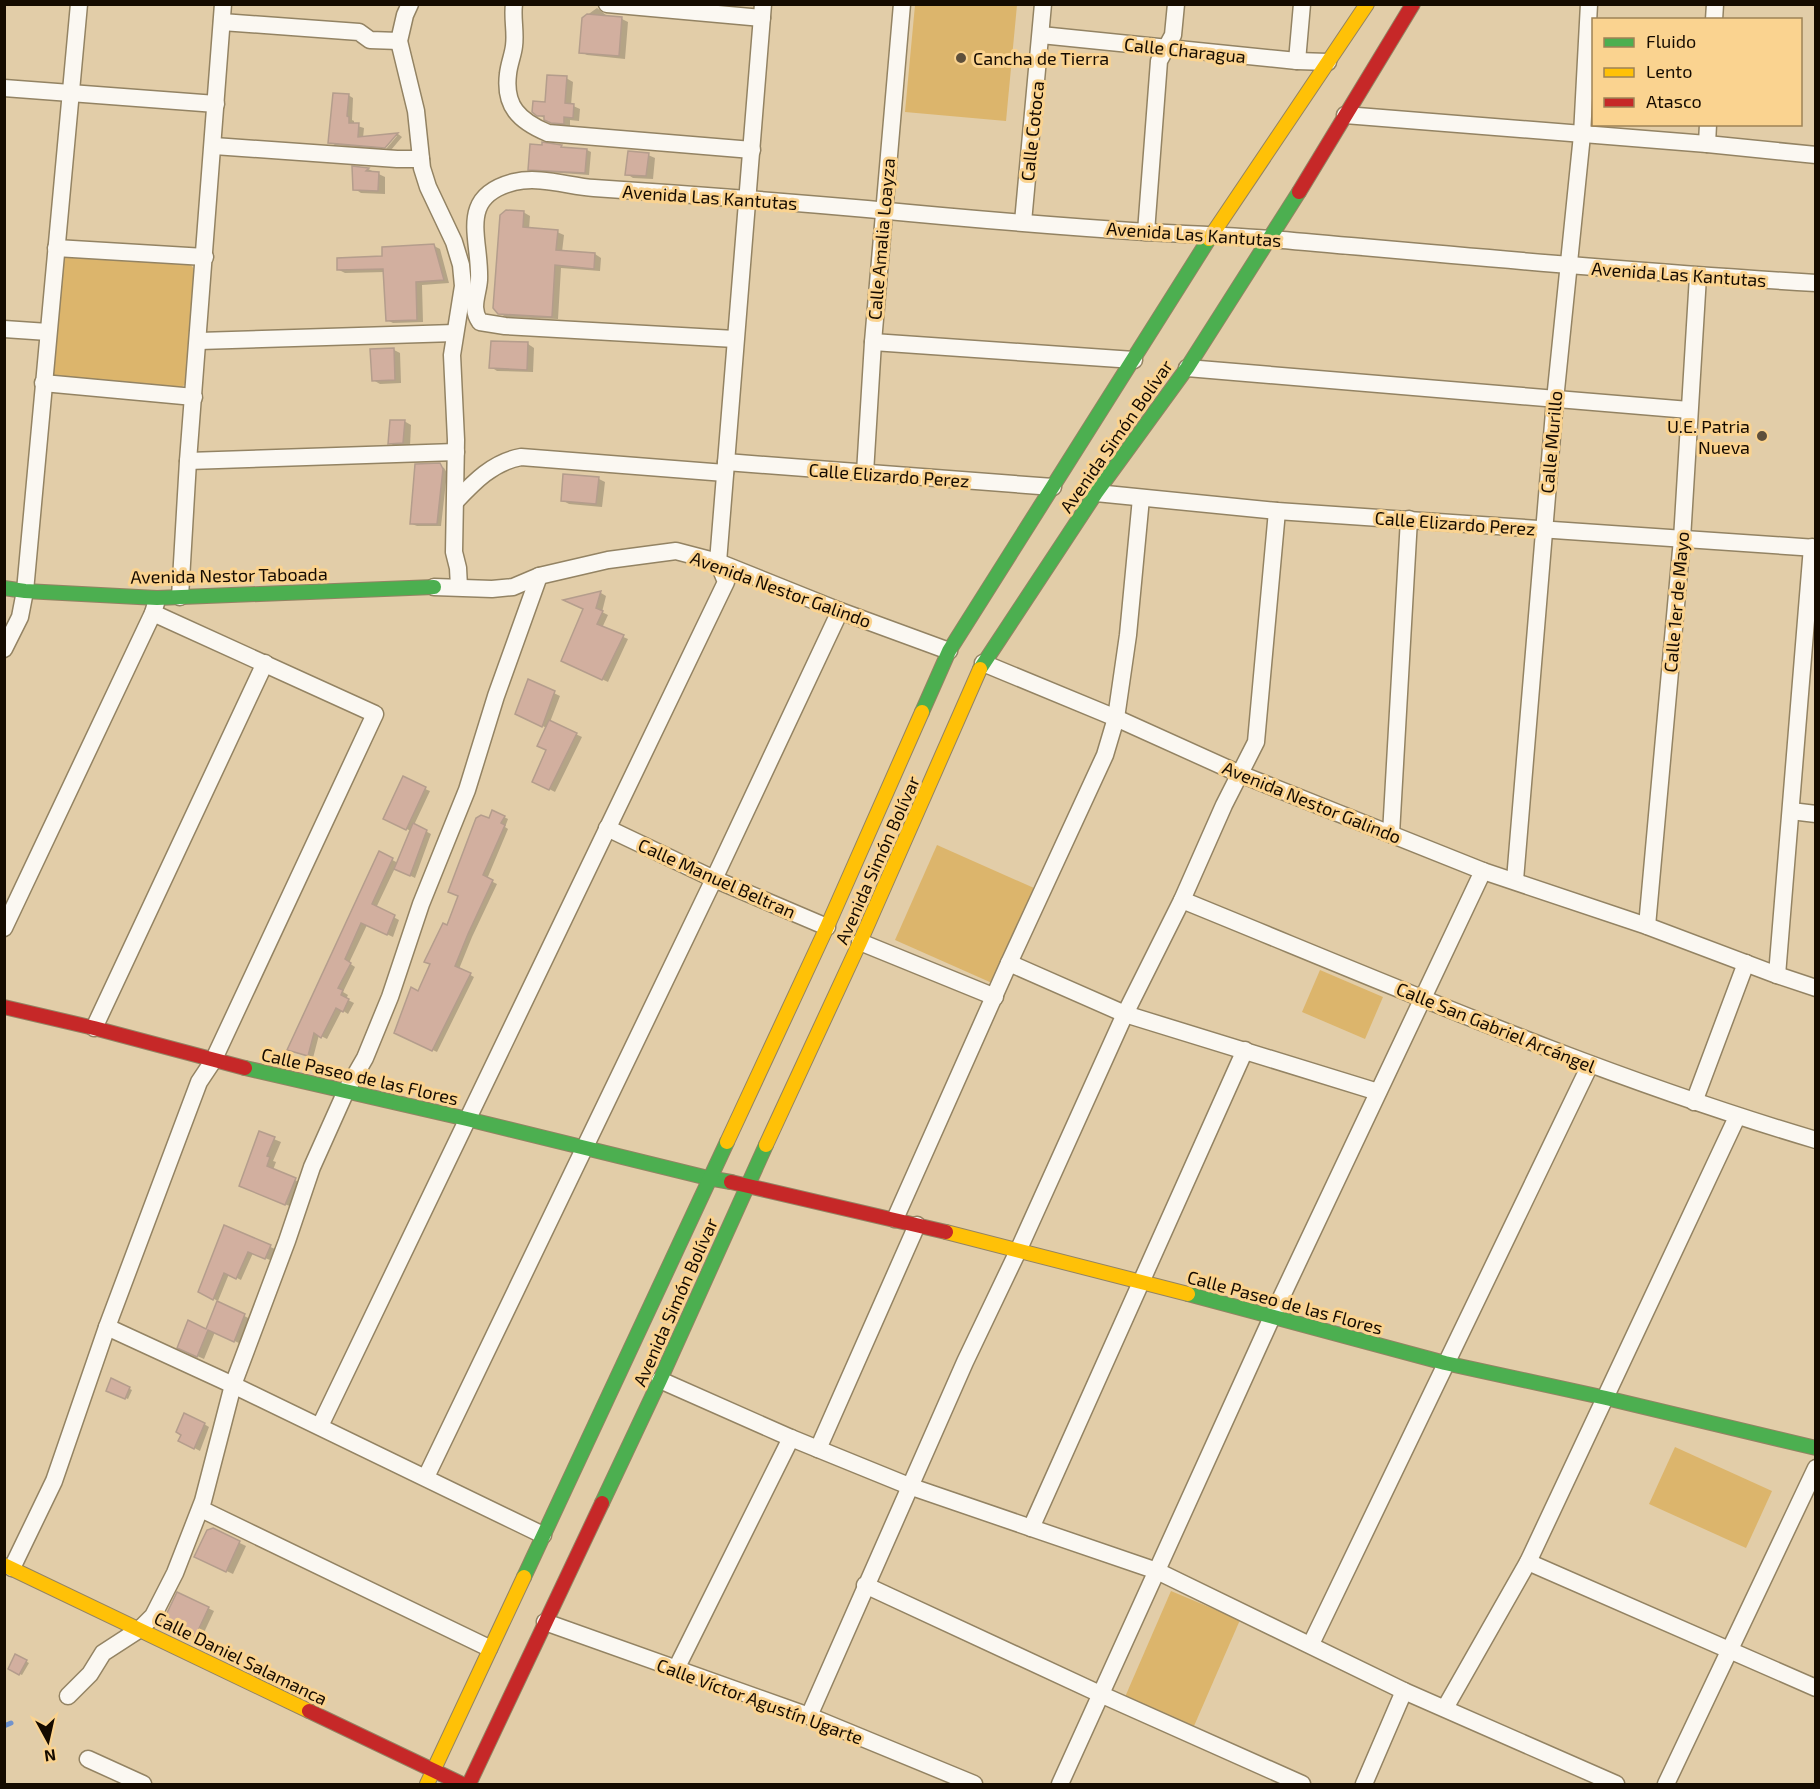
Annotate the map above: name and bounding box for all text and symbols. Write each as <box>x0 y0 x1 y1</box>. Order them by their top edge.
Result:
legend <box>1592 18 1802 126</box>
text: Fluido <box>1646 30 1696 52</box>
street label: Calle Charagua <box>1123 33 1247 67</box>
place label: Cancha de Tierra <box>973 47 1109 69</box>
marker: Cancha de Tierra <box>954 51 968 65</box>
text: Lento <box>1646 60 1692 82</box>
street label: Calle Cotoca <box>1016 80 1048 182</box>
text: Atasco <box>1646 90 1702 112</box>
street label: Calle Amalia Loayza <box>863 157 899 321</box>
street label: Avenida Las Kantutas <box>622 180 798 214</box>
street label: Avenida Las Kantutas <box>1106 217 1282 251</box>
street label: Avenida Las Kantutas <box>1591 257 1767 291</box>
street label: Avenida Simón Bolívar <box>1055 355 1177 517</box>
street label: Calle Murillo <box>1536 390 1566 494</box>
place label: U.E. Patria Nueva <box>1667 415 1750 458</box>
marker: U.E. Patria Nueva <box>1755 429 1769 443</box>
street label: Calle Elizardo Perez <box>808 458 970 492</box>
street label: Calle Elizardo Perez <box>1374 506 1536 540</box>
street label: Calle 1er de Mayo <box>1659 531 1693 673</box>
street label: Avenida Nestor Galindo <box>688 546 874 632</box>
street label: Avenida Nestor Taboada <box>130 562 328 588</box>
street label: Avenida Nestor Galindo <box>1220 756 1404 848</box>
street label: Avenida Simón Bolívar <box>830 772 924 948</box>
street label: Calle Manuel Beltran <box>635 833 799 923</box>
street label: Calle San Gabriel Arcángel <box>1393 977 1599 1077</box>
street label: Calle Paseo de las Flores <box>259 1043 461 1109</box>
street label: Avenida Simón Bolívar <box>628 1214 722 1390</box>
street label: Calle Paseo de las Flores <box>1185 1265 1385 1339</box>
street label: Calle Daniel Salamanca <box>151 1606 331 1710</box>
street label: Calle Víctor Agustín Ugarte <box>654 1653 866 1749</box>
north arrow <box>18 1711 78 1771</box>
text: N <box>43 1746 57 1767</box>

